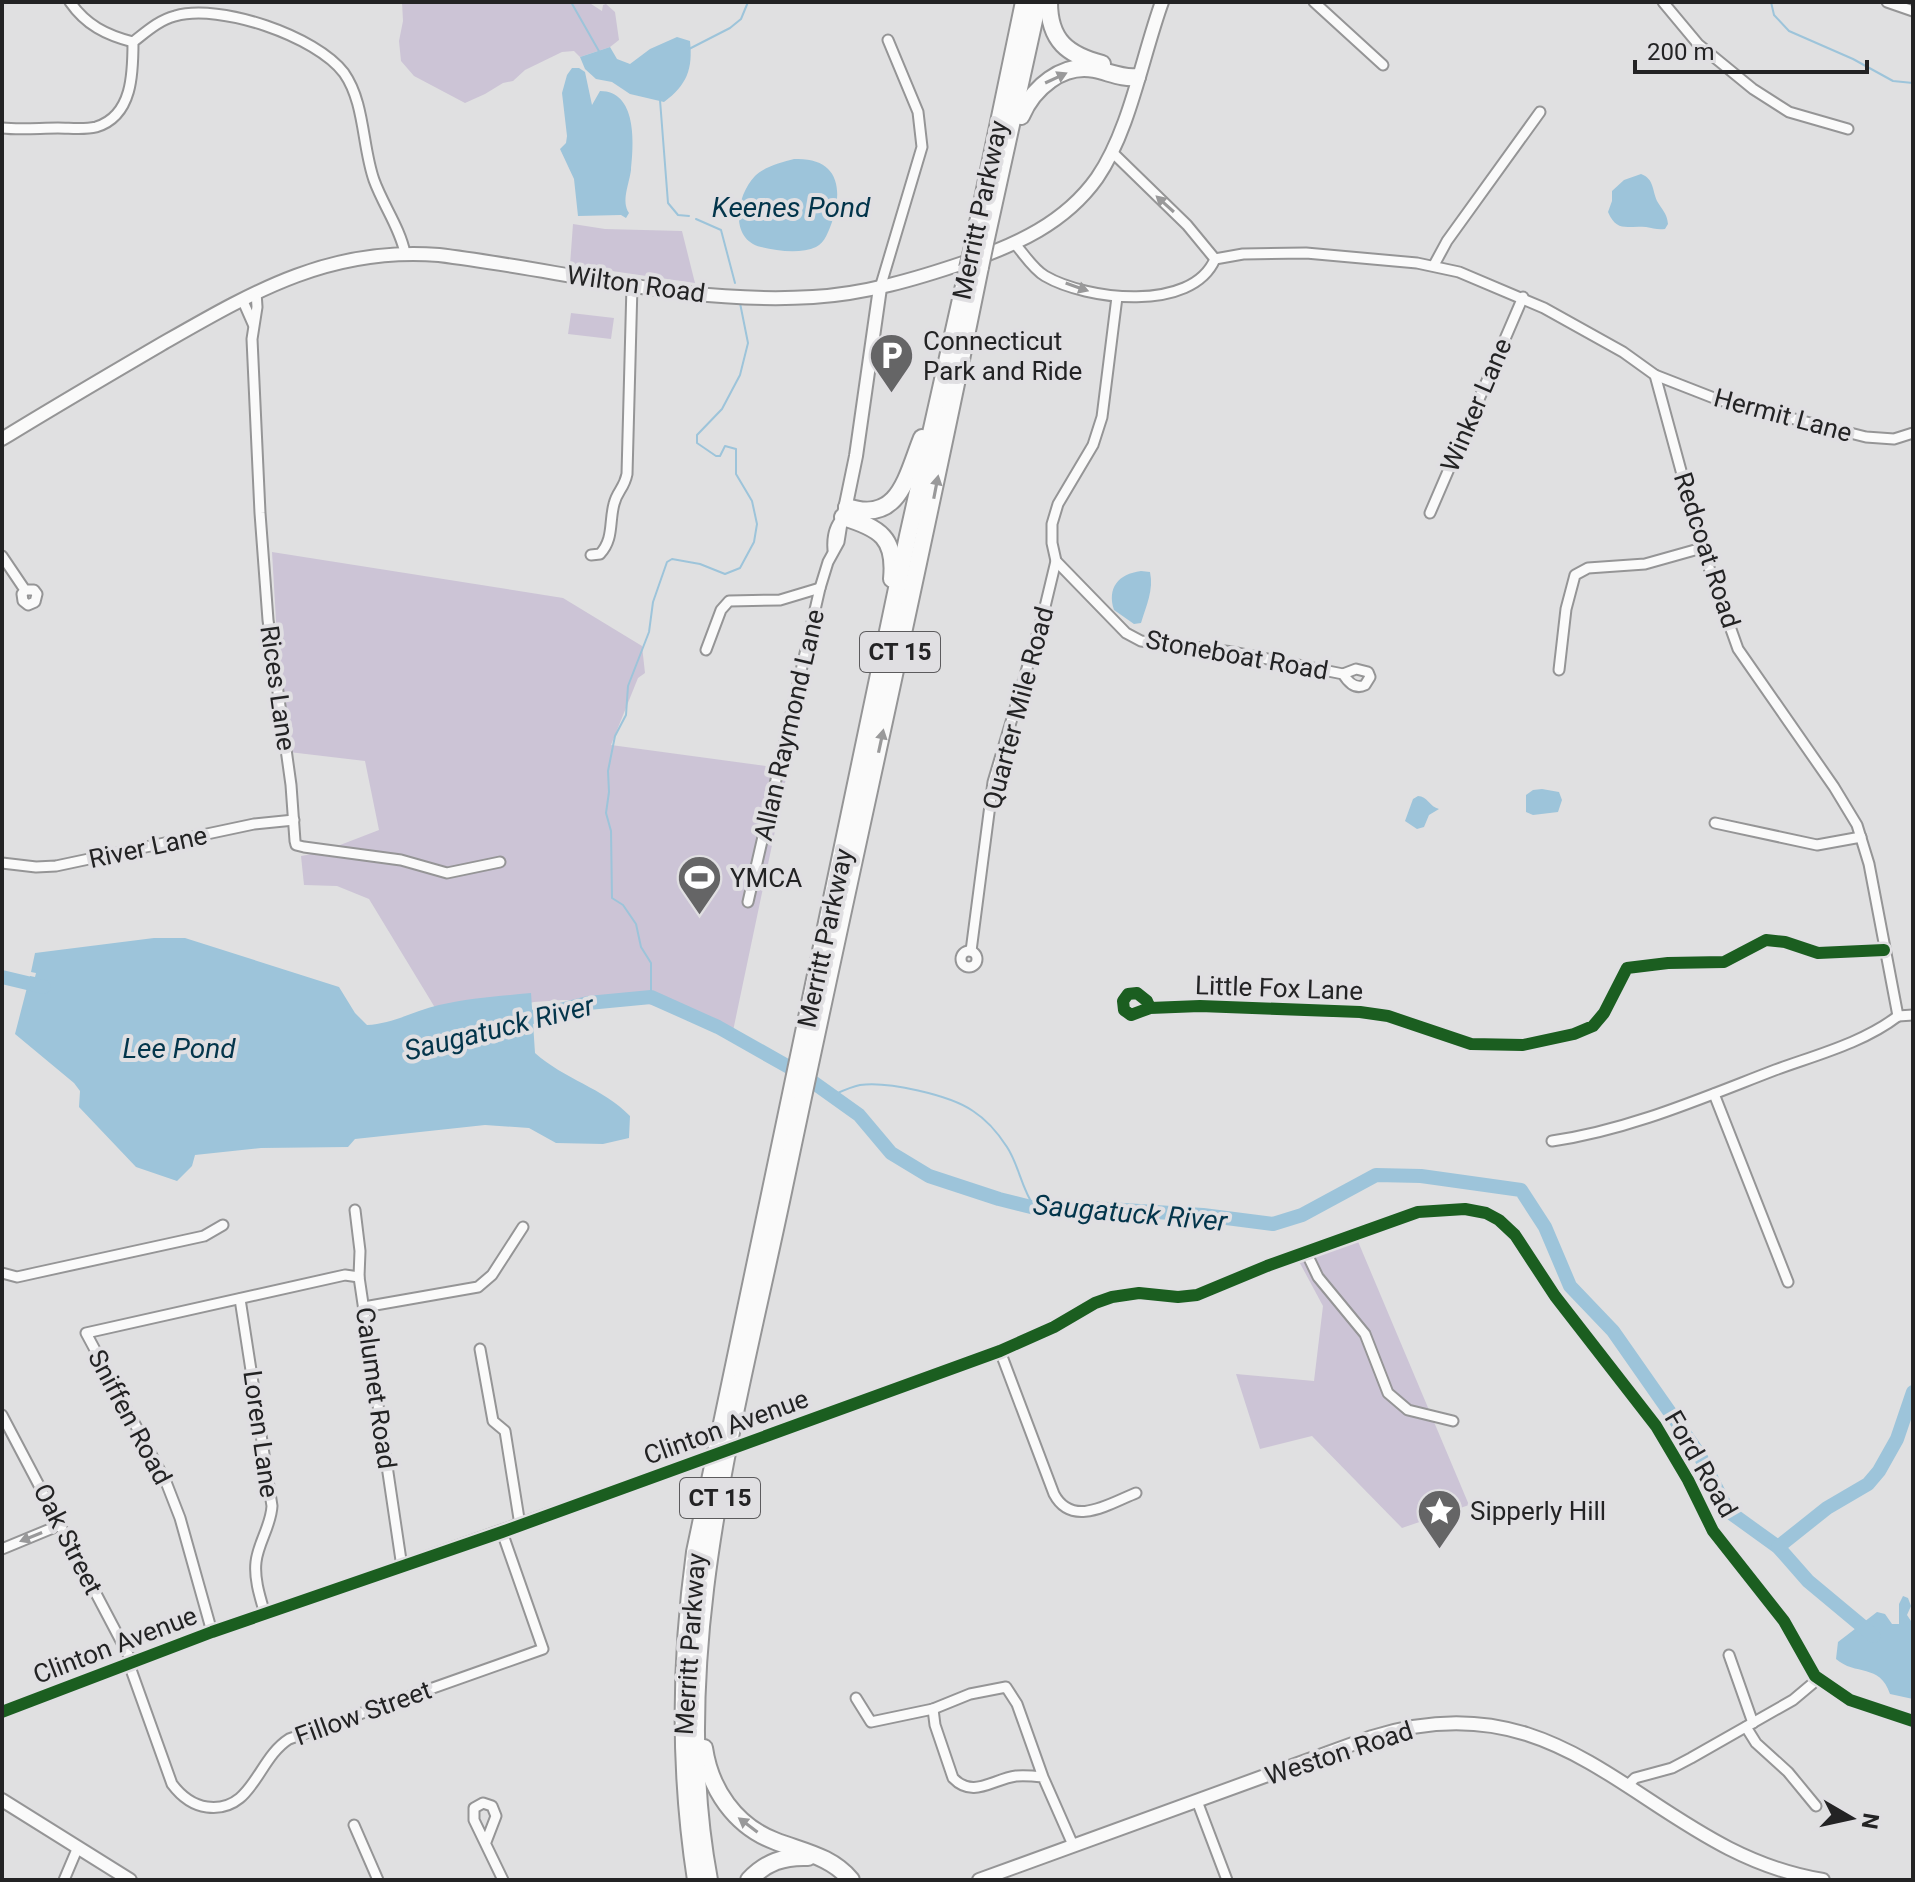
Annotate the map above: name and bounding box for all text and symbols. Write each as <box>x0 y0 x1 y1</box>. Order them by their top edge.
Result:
scale bar <box>1635 24 1867 74</box>
text: 200 m <box>1647 38 1714 66</box>
one-way arrow <box>1045 71 1068 85</box>
street label: Merritt Parkway <box>946 118 1014 302</box>
water label: Keenes Pond <box>712 191 871 224</box>
one-way arrow <box>1156 196 1175 214</box>
street label: Wilton Road <box>565 259 707 309</box>
one-way arrow <box>1065 282 1089 294</box>
place label: Connecticut Park and Ride <box>923 326 1082 386</box>
parking icon: Connecticut Park and Ride <box>868 332 916 395</box>
street label: Winker Lane <box>1434 334 1518 476</box>
street label: Hermit Lane <box>1711 382 1855 448</box>
street label: Redcoat Road <box>1668 468 1746 632</box>
one-way arrow <box>930 474 942 499</box>
street label: Quarter Mile Road <box>977 603 1059 813</box>
street label: Allan Raymond Lane <box>748 607 830 843</box>
street label: Rices Lane <box>254 624 302 752</box>
street label: Stoneboat Road <box>1143 624 1331 686</box>
road number: CT 15 <box>860 632 940 672</box>
one-way arrow <box>875 728 888 753</box>
street label: River Lane <box>86 820 210 874</box>
street label: Merritt Parkway <box>791 846 859 1030</box>
sports icon: YMCA <box>675 854 723 917</box>
place label: YMCA <box>730 863 802 893</box>
street label: Little Fox Lane <box>1194 970 1364 1006</box>
water label: Saugatuck River <box>401 988 598 1068</box>
water label: Lee Pond <box>122 1032 236 1065</box>
water label: Saugatuck River <box>1032 1188 1229 1238</box>
street label: Calumet Road <box>350 1305 402 1471</box>
street label: Sniffen Road <box>82 1345 178 1489</box>
street label: Loren Lane <box>237 1368 285 1500</box>
street label: Clinton Avenue <box>640 1383 812 1471</box>
street label: Ford Road <box>1658 1405 1744 1523</box>
road number: CT 15 <box>680 1478 760 1518</box>
street label: Oak Street <box>27 1479 109 1599</box>
place icon: Sipperly Hill <box>1415 1487 1463 1550</box>
place label: Sipperly Hill <box>1470 1496 1606 1526</box>
one-way arrow <box>19 1531 43 1544</box>
street label: Merritt Parkway <box>669 1552 711 1736</box>
street label: Clinton Avenue <box>29 1600 201 1690</box>
street label: Fillow Street <box>291 1674 435 1752</box>
street label: Weston Road <box>1261 1715 1417 1791</box>
north arrow <box>1811 1778 1891 1858</box>
text: N <box>1857 1811 1884 1831</box>
one-way arrow <box>738 1818 759 1833</box>

